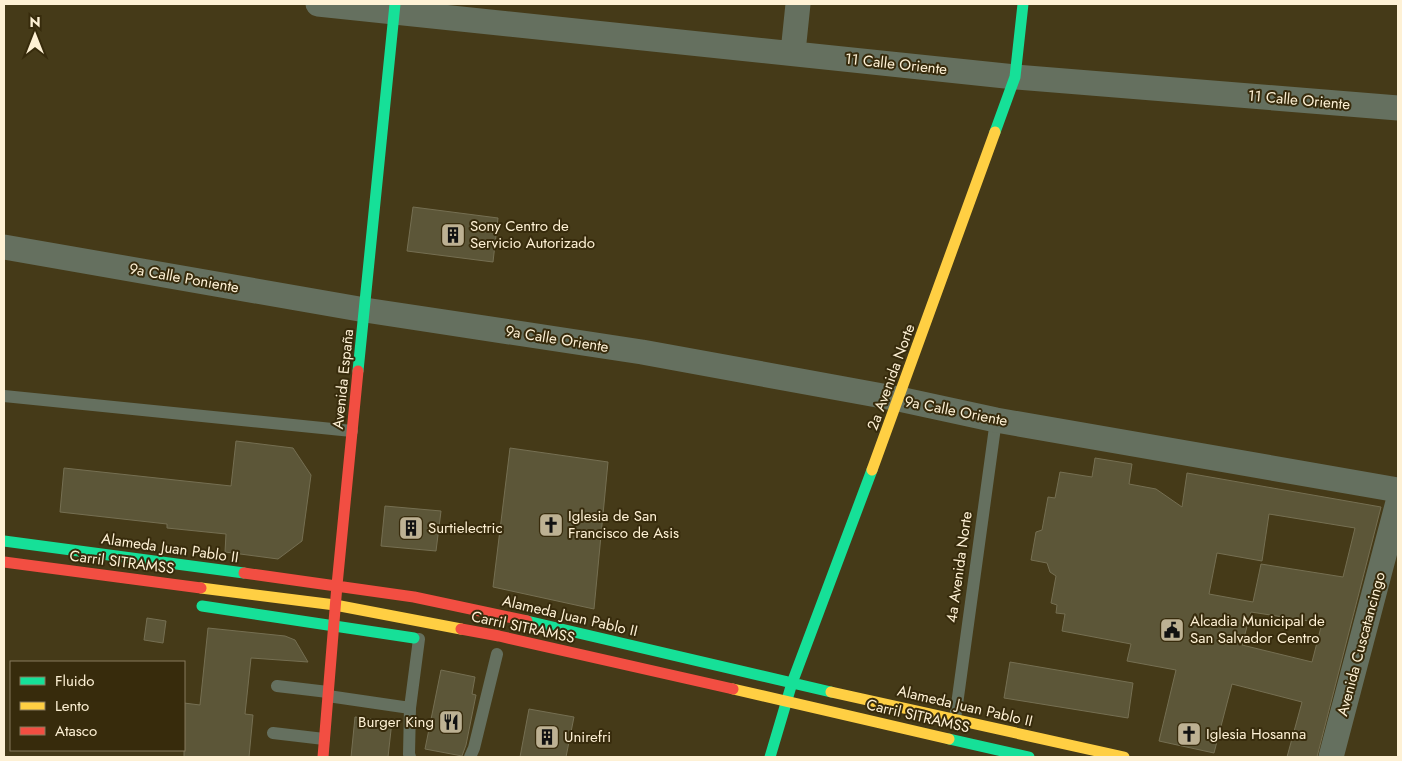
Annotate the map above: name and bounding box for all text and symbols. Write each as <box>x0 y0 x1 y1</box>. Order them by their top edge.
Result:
north arrow <box>10 10 60 60</box>
text: N <box>29 12 41 32</box>
street label: 11 Calle Oriente <box>844 48 948 80</box>
street label: 11 Calle Oriente <box>1247 85 1351 115</box>
place label: Sony Centro de Servicio Autorizado <box>470 215 595 254</box>
building icon: Sony Centro de Servicio Autorizado <box>440 222 466 248</box>
street label: 9a Calle Poniente <box>127 258 241 299</box>
street label: 9a Calle Oriente <box>504 320 611 358</box>
street label: 2a Avenida Norte <box>862 320 921 433</box>
street label: Avenida España <box>327 328 359 430</box>
street label: 9a Calle Oriente <box>903 390 1010 432</box>
place label: Iglesia de San Francisco de Asis <box>568 505 679 544</box>
street label: 4a Avenida Norte <box>940 510 978 624</box>
church icon: Iglesia de San Francisco de Asis <box>538 512 564 538</box>
building icon: Surtielectric <box>398 515 424 541</box>
place label: Surtielectric <box>428 517 503 539</box>
street label: Alameda Juan Pablo II <box>100 527 240 569</box>
street label: Carril SITRAMSS <box>68 545 176 579</box>
street label: Avenida Cuscatancingo <box>1331 570 1391 718</box>
street label: Alameda Juan Pablo II <box>500 590 640 642</box>
street label: Carril SITRAMSS <box>469 605 577 649</box>
place label: Alcadia Municipal de San Salvador Centro <box>1190 610 1325 649</box>
public building icon: Alcadia Municipal de San Salvador Centro <box>1159 617 1185 643</box>
legend <box>10 661 185 751</box>
text: Fluido <box>55 670 94 692</box>
street label: Alameda Juan Pablo II <box>895 680 1035 732</box>
street label: Carril SITRAMSS <box>864 693 972 739</box>
text: Lento <box>55 695 89 717</box>
restaurant icon: Burger King <box>438 709 464 735</box>
place label: Burger King <box>358 711 434 733</box>
text: Atasco <box>55 720 97 742</box>
church icon: Iglesia Hosanna <box>1176 721 1202 747</box>
place label: Iglesia Hosanna <box>1206 723 1306 745</box>
building icon: Unirefri <box>534 724 560 750</box>
place label: Unirefri <box>564 726 611 748</box>

